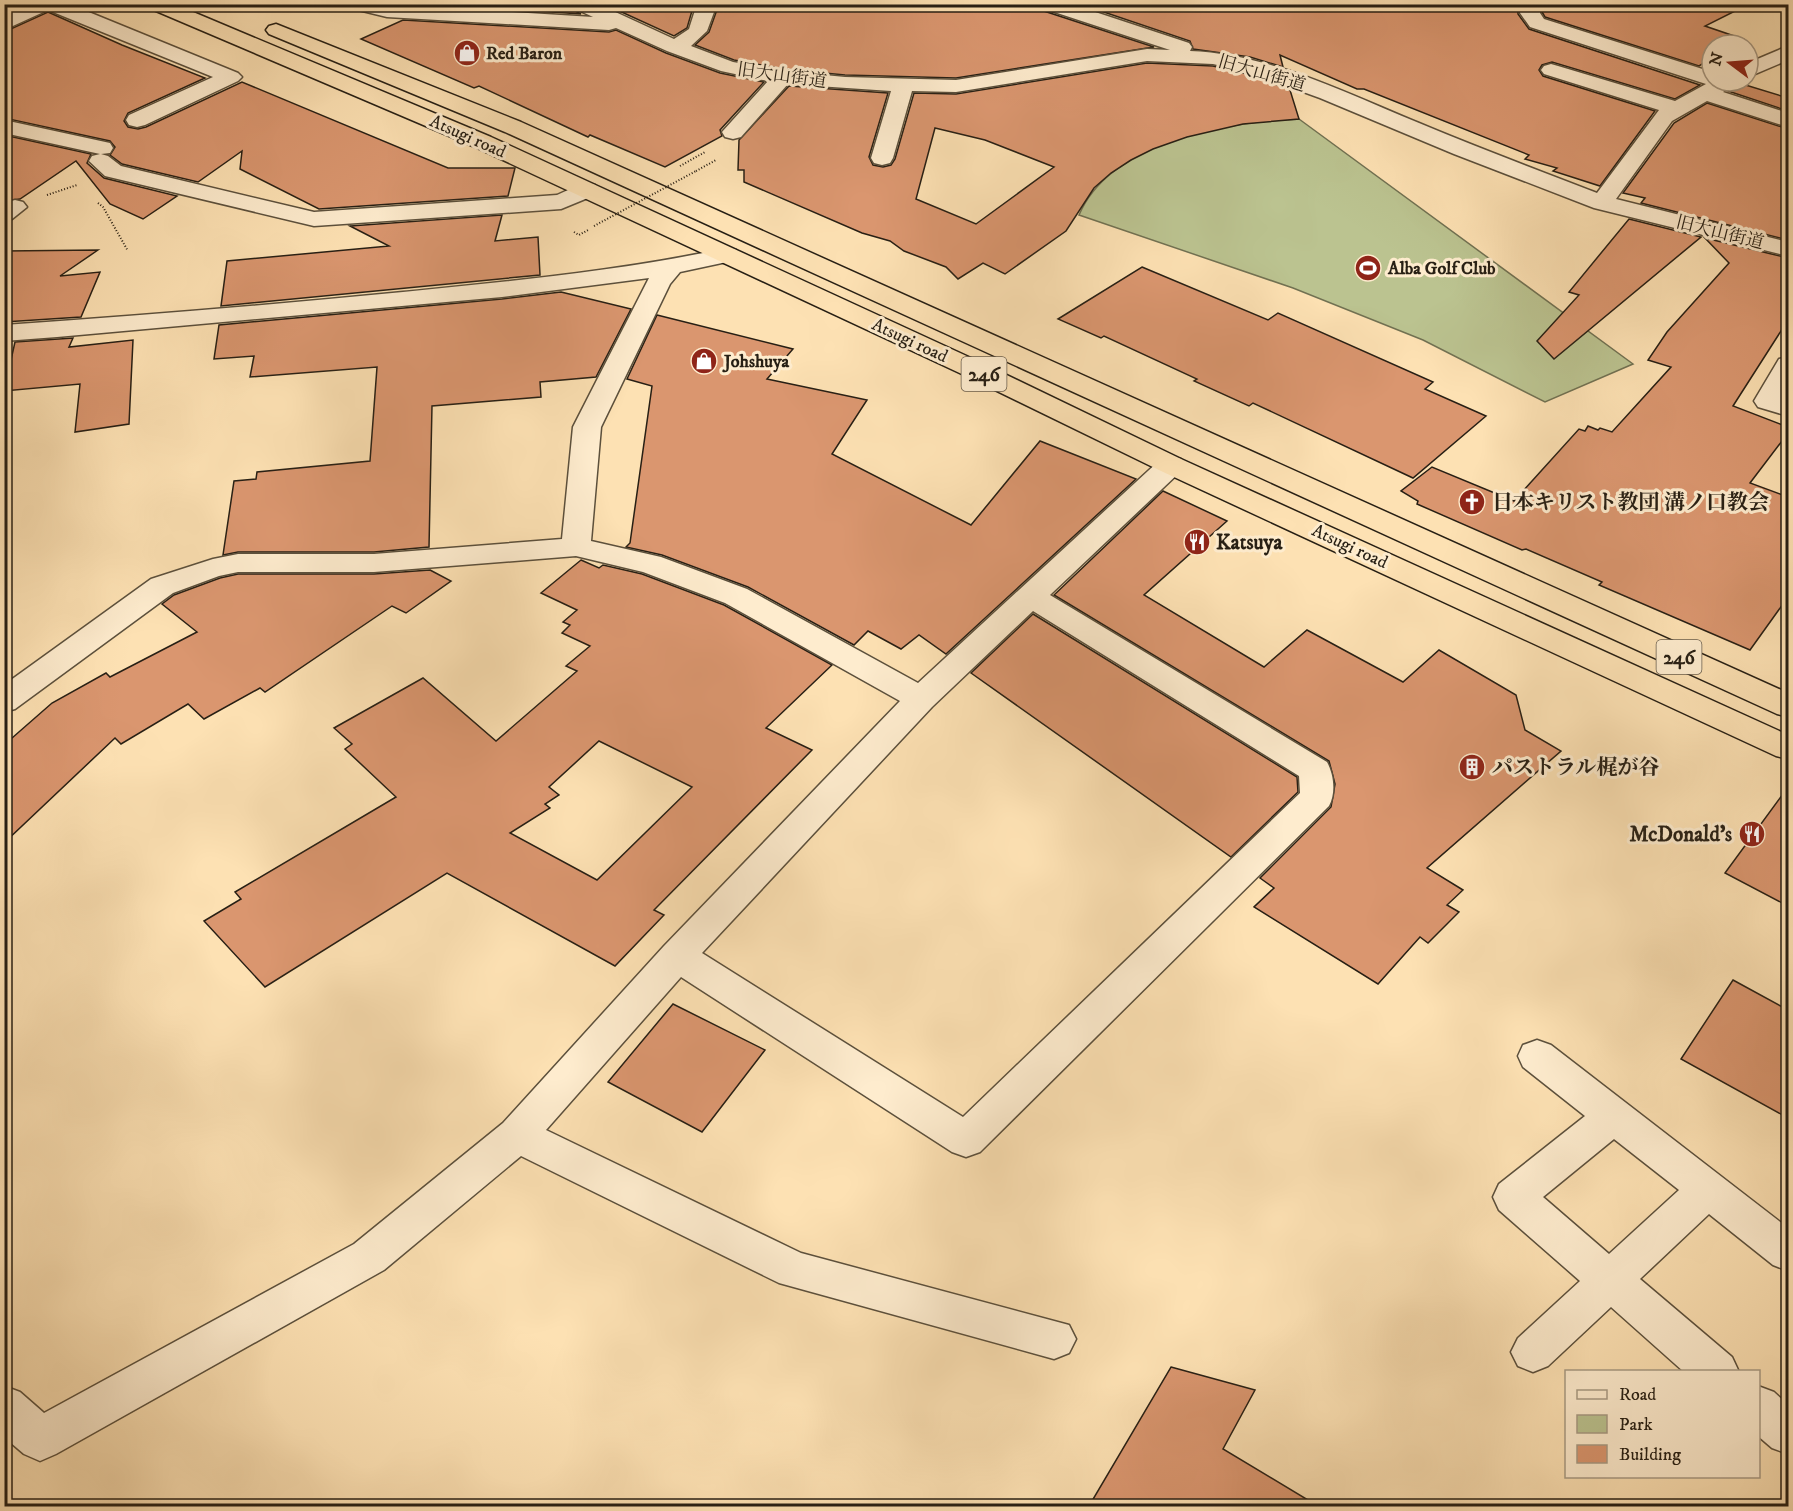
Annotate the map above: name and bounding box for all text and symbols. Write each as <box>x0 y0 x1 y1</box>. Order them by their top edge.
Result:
north arrow <box>1700 33 1760 93</box>
shop icon: Red Baron <box>452 38 482 68</box>
place label: Red Baron <box>486 43 563 65</box>
text: N <box>1705 50 1728 68</box>
street label: 旧大山街道 <box>1215 51 1308 97</box>
street label: 旧大山街道 <box>736 59 828 93</box>
street label: Atsugi road <box>426 110 509 163</box>
street label: 旧大山街道 <box>1673 211 1766 255</box>
sports icon: Alba Golf Club <box>1353 253 1383 283</box>
place label: Alba Golf Club <box>1387 258 1496 280</box>
street label: Atsugi road <box>868 314 951 368</box>
shop icon: Johshuya <box>689 346 719 376</box>
place label: Johshuya <box>722 351 790 373</box>
road number: 246 <box>962 357 1006 391</box>
church icon: 日本キリスト教団 溝ノ口教会 <box>1457 487 1487 517</box>
place label: 日本キリスト教団 溝ノ口教会 <box>1492 490 1769 516</box>
street label: Atsugi road <box>1308 520 1391 574</box>
restaurant icon: Katsuya <box>1182 527 1212 557</box>
place label: Katsuya <box>1216 530 1284 556</box>
road number: 246 <box>1656 640 1702 674</box>
building icon: パストラル梶が谷 <box>1457 752 1487 782</box>
place label: パストラル梶が谷 <box>1492 755 1659 781</box>
restaurant icon: McDonald's <box>1737 819 1767 849</box>
place label: McDonald's <box>1629 822 1732 848</box>
legend <box>1565 1370 1760 1478</box>
text: Road <box>1619 1384 1656 1406</box>
text: Park <box>1619 1414 1653 1436</box>
text: Building <box>1619 1444 1681 1466</box>

